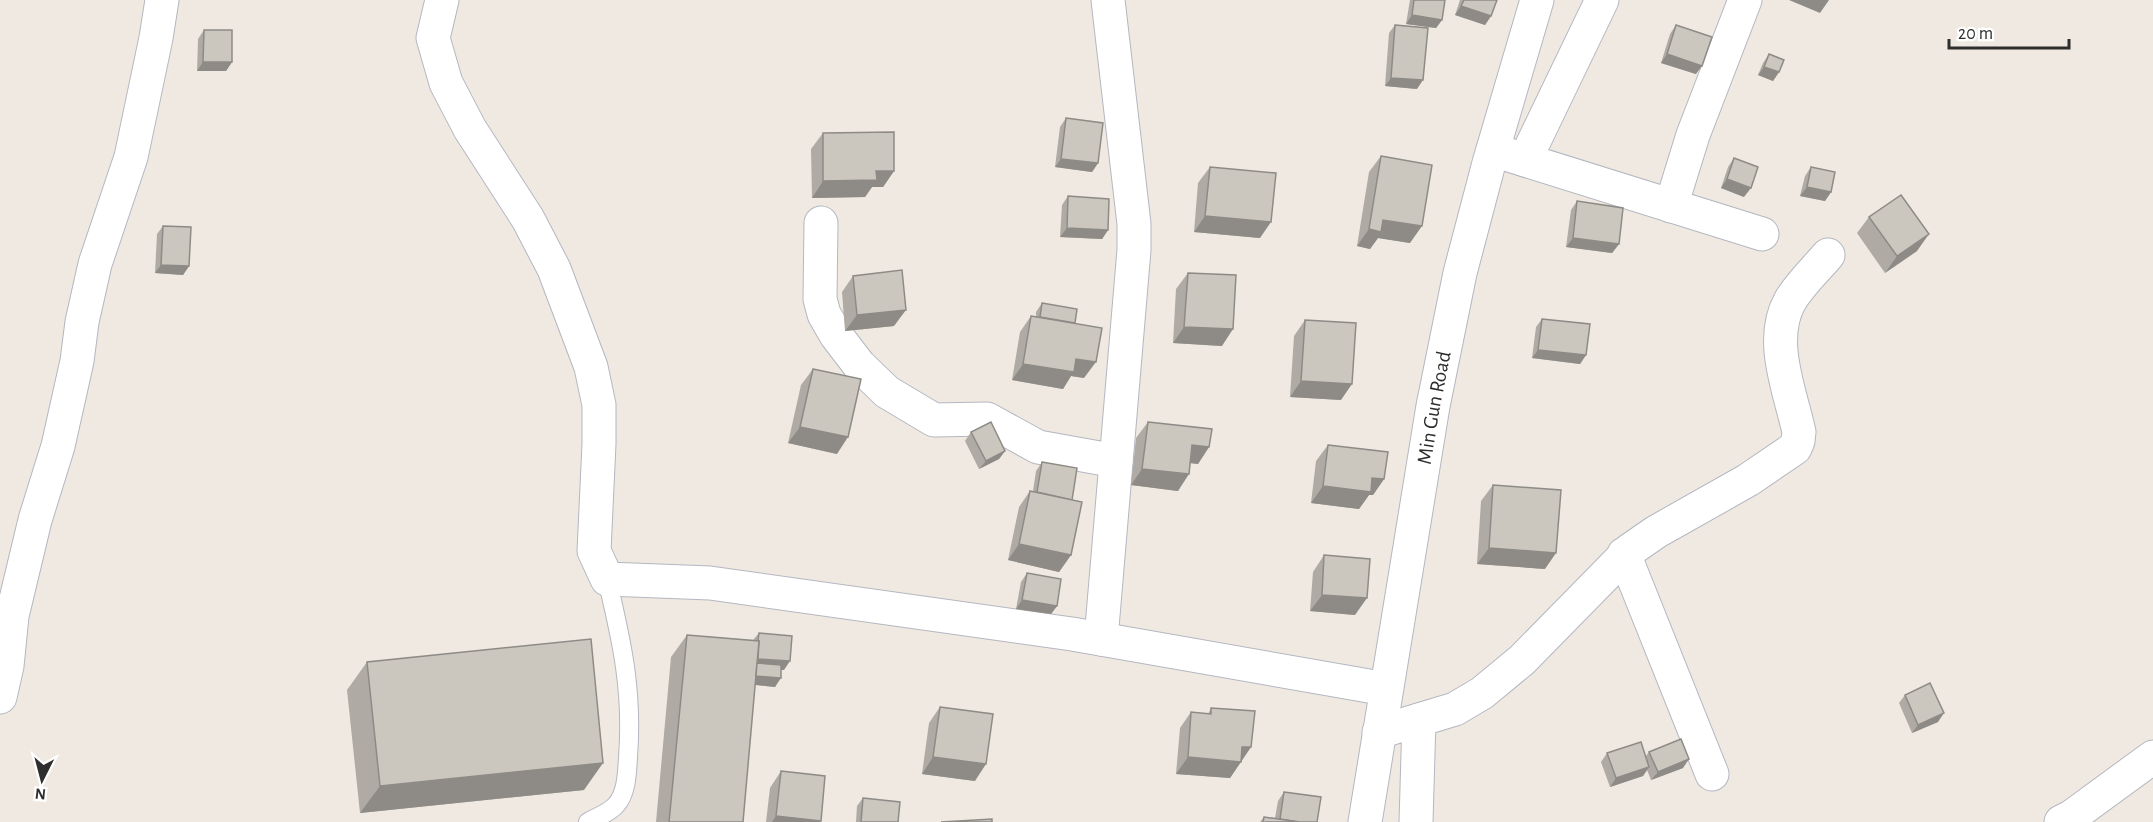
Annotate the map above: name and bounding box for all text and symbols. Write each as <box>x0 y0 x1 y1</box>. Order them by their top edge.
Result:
scale bar <box>1949 12 2069 50</box>
text: 20 m <box>1958 25 1993 43</box>
street label: Min Gun Road <box>1413 349 1454 466</box>
north arrow <box>12 750 72 810</box>
text: N <box>34 785 47 802</box>

